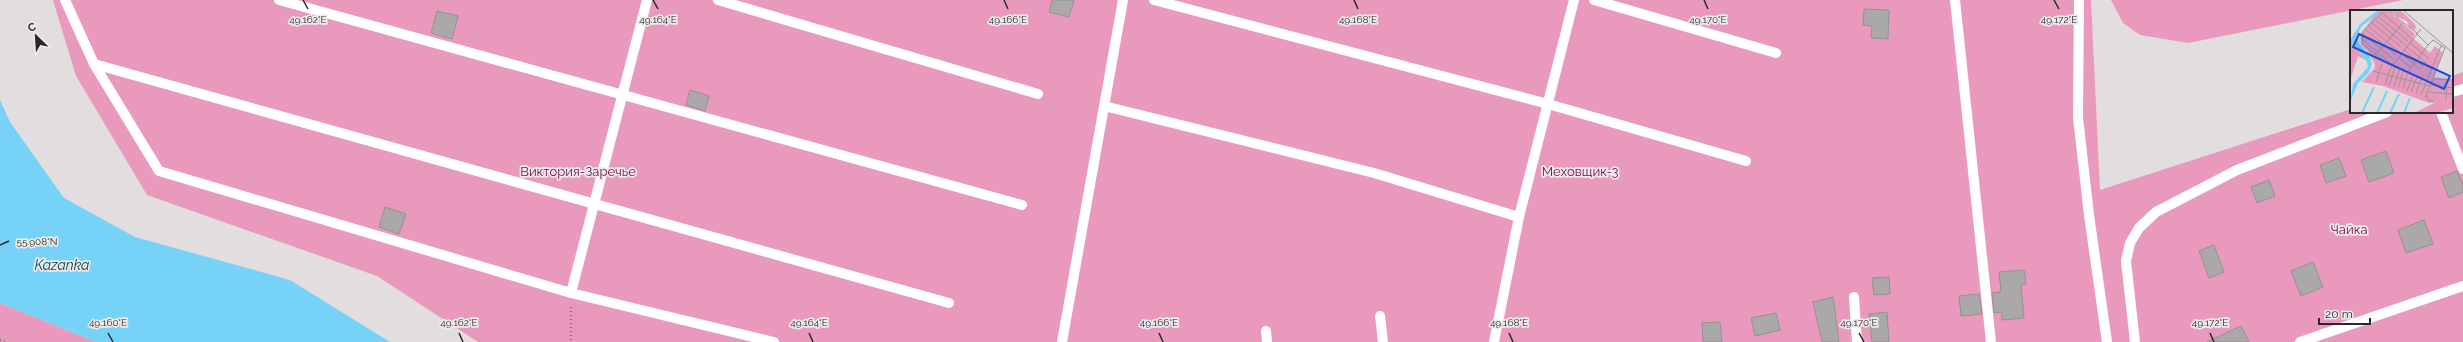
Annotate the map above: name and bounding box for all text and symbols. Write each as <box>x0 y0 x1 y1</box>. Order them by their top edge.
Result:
inset map <box>2350 10 2453 113</box>
text: 49.162°E <box>289 14 327 25</box>
text: 49.164°E <box>639 14 677 25</box>
text: 49.166°E <box>989 14 1027 25</box>
text: 49.168°E <box>1339 14 1377 25</box>
text: 49.170°E <box>1689 14 1727 25</box>
text: 49.172°E <box>2041 14 2077 25</box>
north arrow <box>16 16 56 56</box>
text: С <box>26 20 39 35</box>
park label: Виктория-Заречье <box>520 164 636 179</box>
park label: Меховщик-3 <box>1542 164 1618 179</box>
park label: Чайка <box>2331 222 2368 237</box>
text: 55.908°N <box>16 236 58 247</box>
water label: Kazanka <box>35 257 89 273</box>
scale bar <box>2319 300 2370 326</box>
text: 20 m <box>2325 307 2353 321</box>
text: 49.160°E <box>89 317 127 328</box>
text: 49.162°E <box>440 317 478 328</box>
text: 49.164°E <box>790 317 828 328</box>
text: 49.166°E <box>1140 317 1178 328</box>
text: 49.168°E <box>1490 317 1528 328</box>
text: 49.170°E <box>1840 317 1878 328</box>
text: 49.172°E <box>2192 317 2228 328</box>

